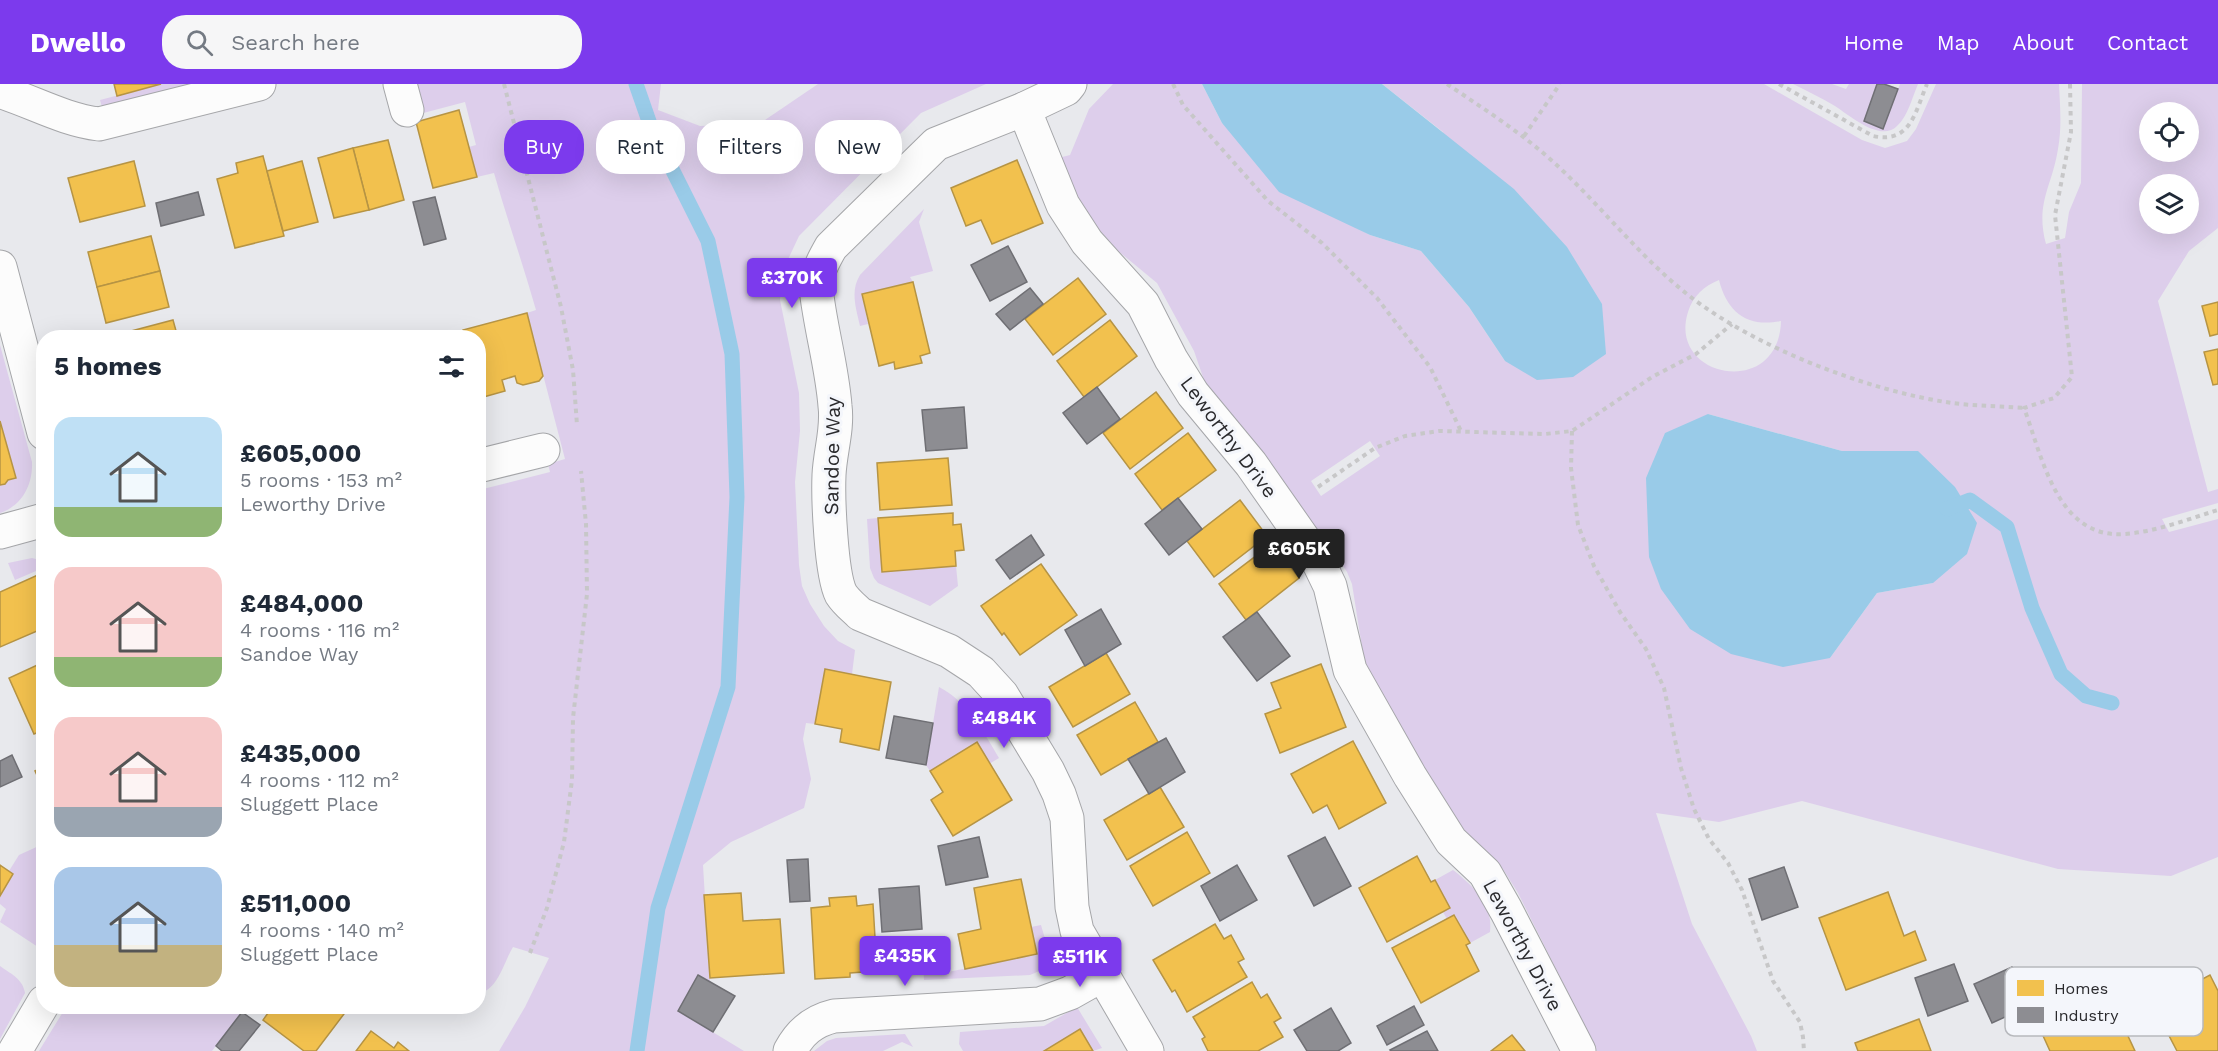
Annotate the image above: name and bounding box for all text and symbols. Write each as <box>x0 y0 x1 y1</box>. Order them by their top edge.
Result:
search box <box>162 15 582 69</box>
text: Dwello <box>30 26 126 59</box>
icon: search <box>183 26 216 59</box>
text: Search here <box>231 30 360 55</box>
text: Home <box>1844 30 1904 55</box>
text: Map <box>1937 30 1980 55</box>
text: About <box>2013 30 2074 55</box>
text: Contact <box>2107 30 2188 55</box>
map controls <box>2139 102 2199 234</box>
button: locate <box>2139 102 2199 162</box>
chip: Buy <box>504 120 584 174</box>
chip: Rent <box>596 120 685 174</box>
chip: Filters <box>697 120 803 174</box>
chip: New <box>815 120 902 174</box>
button: layers <box>2139 174 2199 234</box>
pin: £370K <box>750 258 834 309</box>
text: £370K <box>761 265 823 289</box>
icon: filters <box>435 350 468 383</box>
text: 5 homes <box>54 351 162 381</box>
street label: Leworthy Drive <box>1176 372 1282 502</box>
street label: Sandoe Way <box>819 396 845 515</box>
text: £605,000 <box>240 438 361 468</box>
icon: home <box>102 441 174 513</box>
text: 5 rooms · 153 m² <box>240 468 402 492</box>
text: Leworthy Drive <box>240 492 386 516</box>
pin: £605K <box>1257 529 1341 580</box>
text: £605K <box>1267 536 1331 560</box>
text: £484,000 <box>240 588 363 618</box>
icon: home <box>102 591 174 663</box>
text: 4 rooms · 116 m² <box>240 618 399 642</box>
text: Sandoe Way <box>240 642 358 666</box>
pin: £484K <box>962 698 1046 749</box>
text: £484K <box>972 705 1036 729</box>
text: £435,000 <box>240 738 361 768</box>
icon: home <box>102 741 174 813</box>
text: 4 rooms · 112 m² <box>240 768 399 792</box>
text: Sluggett Place <box>240 792 378 816</box>
street label: Leworthy Drive <box>1478 875 1568 1015</box>
text: £511,000 <box>240 888 351 918</box>
icon: home <box>102 891 174 963</box>
text: 4 rooms · 140 m² <box>240 918 404 942</box>
pin: £435K <box>863 936 947 987</box>
pin: £511K <box>1038 937 1122 988</box>
text: Sluggett Place <box>240 942 378 966</box>
text: £435K <box>874 943 936 967</box>
text: £511K <box>1052 944 1108 968</box>
legend <box>2005 967 2203 1036</box>
text: Homes <box>2054 979 2108 998</box>
text: Industry <box>2054 1006 2119 1025</box>

